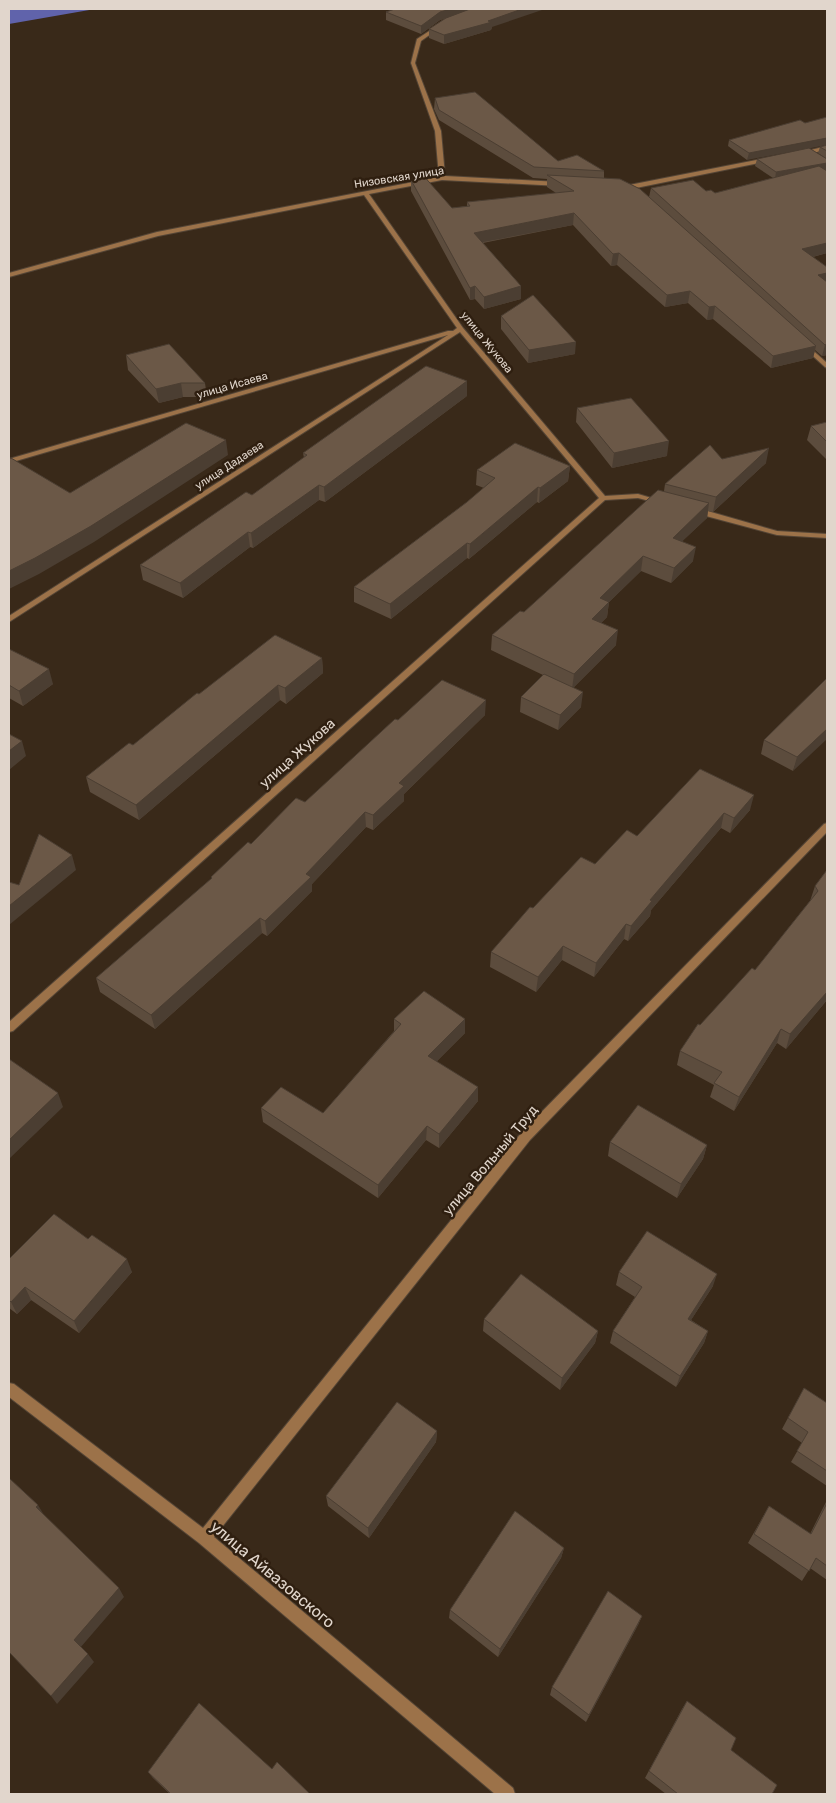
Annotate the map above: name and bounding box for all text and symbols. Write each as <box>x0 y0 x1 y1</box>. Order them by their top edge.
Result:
street label: Низовская улица <box>353 164 445 191</box>
street label: улица Жукова <box>458 309 515 376</box>
street label: улица Исаева <box>195 369 269 402</box>
street label: улица Дадаева <box>192 438 266 492</box>
street label: улица Жукова <box>256 715 339 792</box>
street label: улица Вольный Труд <box>439 1102 541 1219</box>
street label: улица Айвазовского <box>207 1517 339 1632</box>

